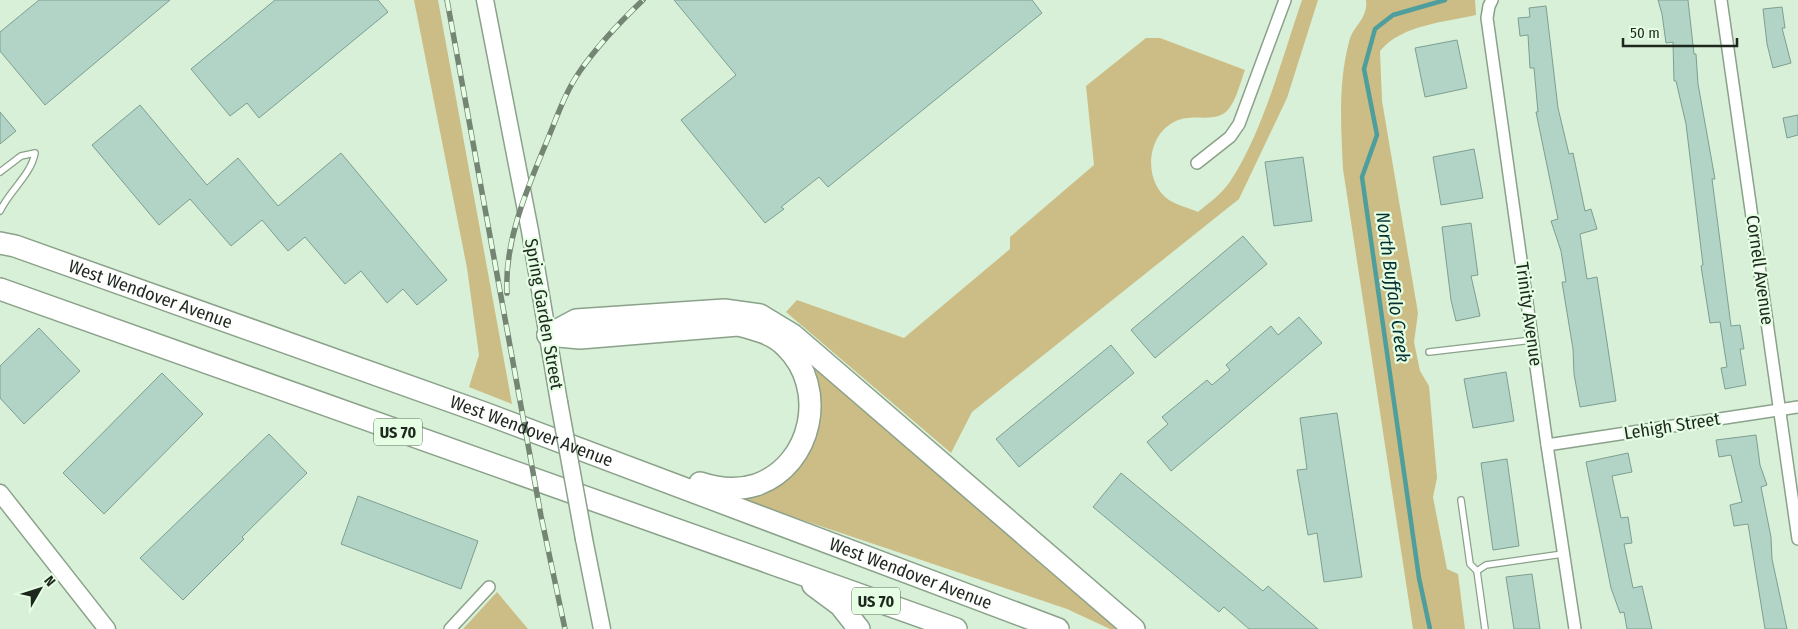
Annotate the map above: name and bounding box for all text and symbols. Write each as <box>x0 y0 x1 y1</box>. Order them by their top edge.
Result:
scale bar <box>1623 15 1737 47</box>
text: 50 m <box>1630 24 1660 42</box>
water label: North Buffalo Creek <box>1371 210 1415 364</box>
street label: Cornell Avenue <box>1741 214 1779 326</box>
street label: Spring Garden Street <box>520 237 568 391</box>
street label: West Wendover Avenue <box>66 255 235 334</box>
street label: Trinity Avenue <box>1511 261 1547 368</box>
street label: West Wendover Avenue <box>447 391 616 472</box>
street label: Lehigh Street <box>1622 408 1722 444</box>
road number: US 70 <box>374 418 422 446</box>
street label: West Wendover Avenue <box>826 533 995 614</box>
north arrow <box>15 564 65 614</box>
text: N <box>40 573 59 590</box>
road number: US 70 <box>852 588 900 614</box>

